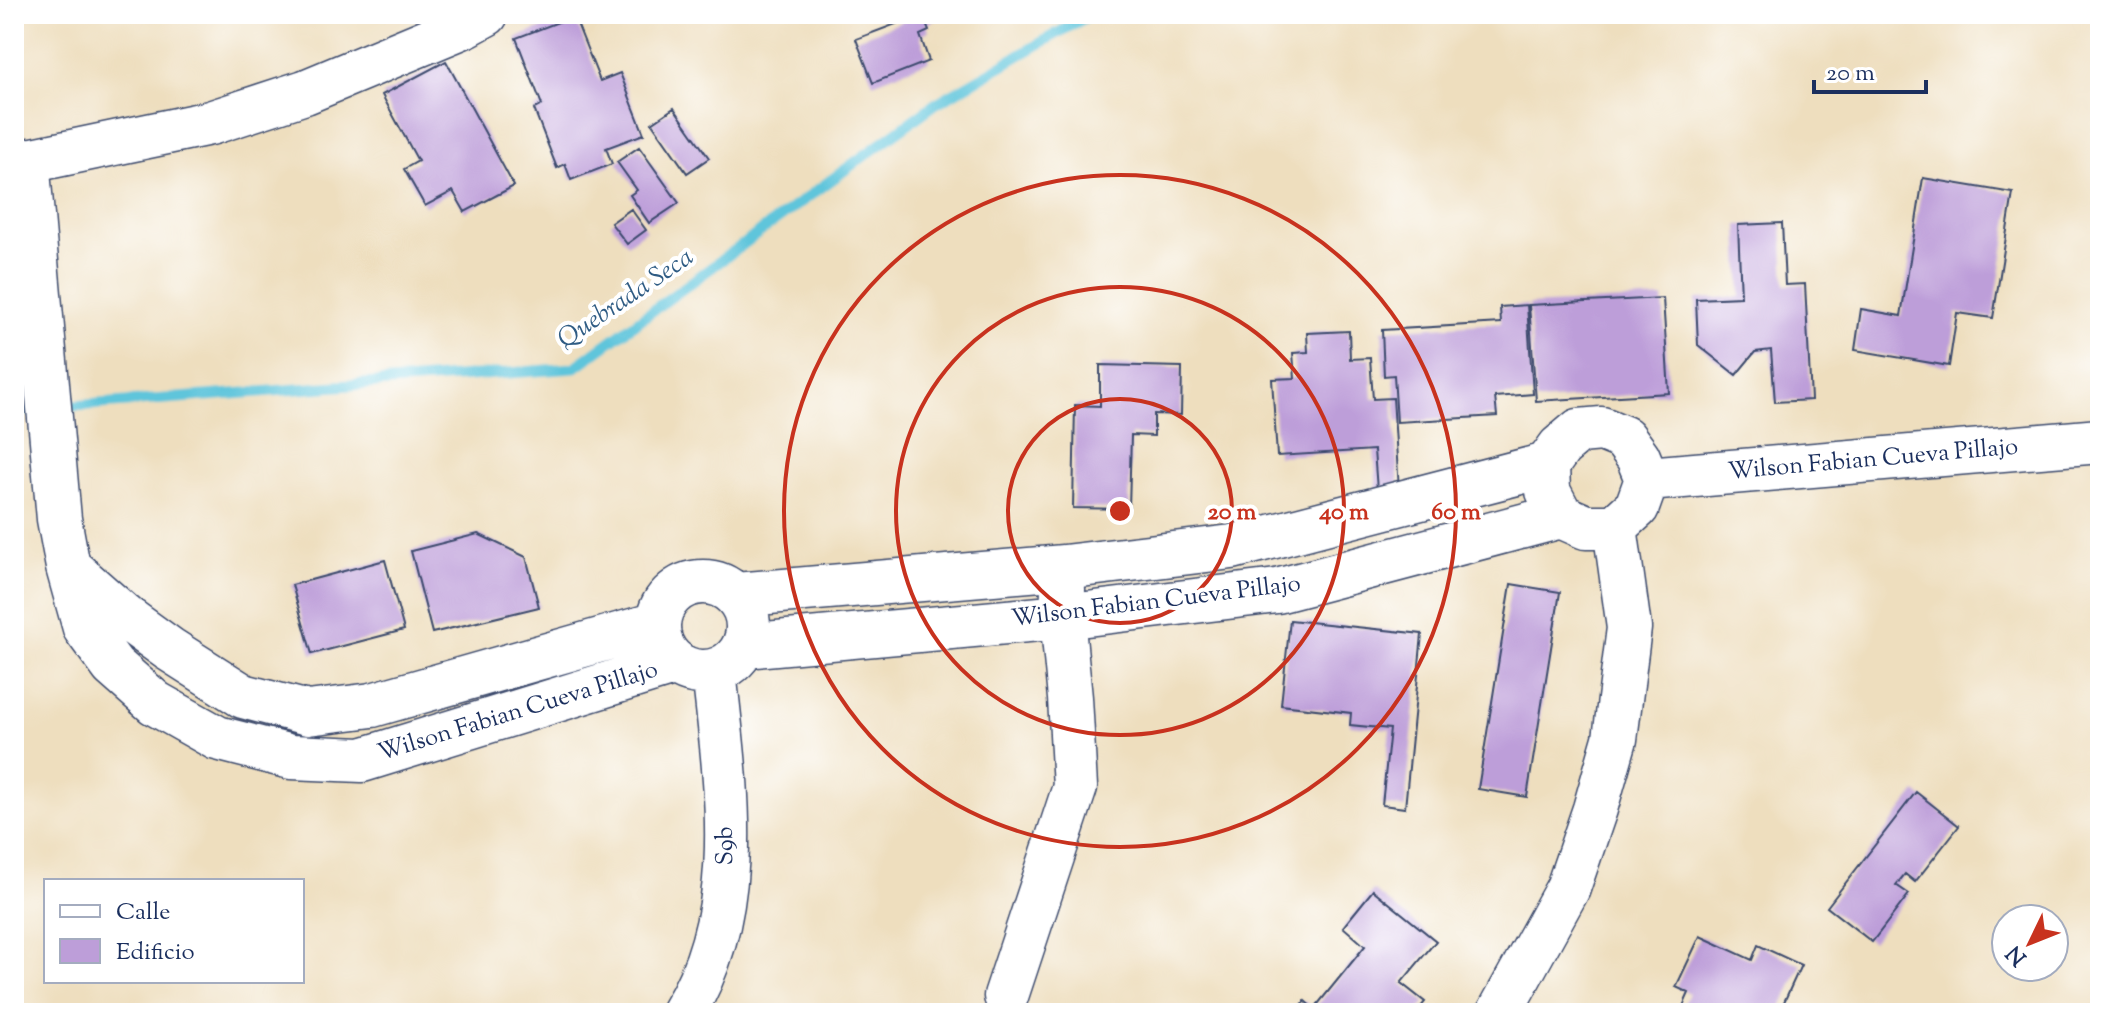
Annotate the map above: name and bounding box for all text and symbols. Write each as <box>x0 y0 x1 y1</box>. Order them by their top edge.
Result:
scale bar <box>1814 44 1926 94</box>
text: 20 m <box>1826 57 1875 91</box>
water label: Quebrada Seca <box>551 240 701 358</box>
street label: Wilson Fabian Cueva Pillajo <box>1727 430 2019 490</box>
text: 20 m <box>1208 496 1257 530</box>
text: 40 m <box>1318 496 1369 530</box>
text: 60 m <box>1431 496 1481 530</box>
centre of rings <box>1106 497 1134 525</box>
street label: Wilson Fabian Cueva Pillajo <box>1009 567 1303 637</box>
street label: Wilson Fabian Cueva Pillajo <box>374 653 662 771</box>
street label: S9b <box>709 826 743 866</box>
legend <box>44 879 304 983</box>
text: Calle <box>116 896 170 930</box>
north arrow <box>1990 903 2070 983</box>
text: Edificio <box>116 936 195 970</box>
text: N <box>2000 937 2035 972</box>

